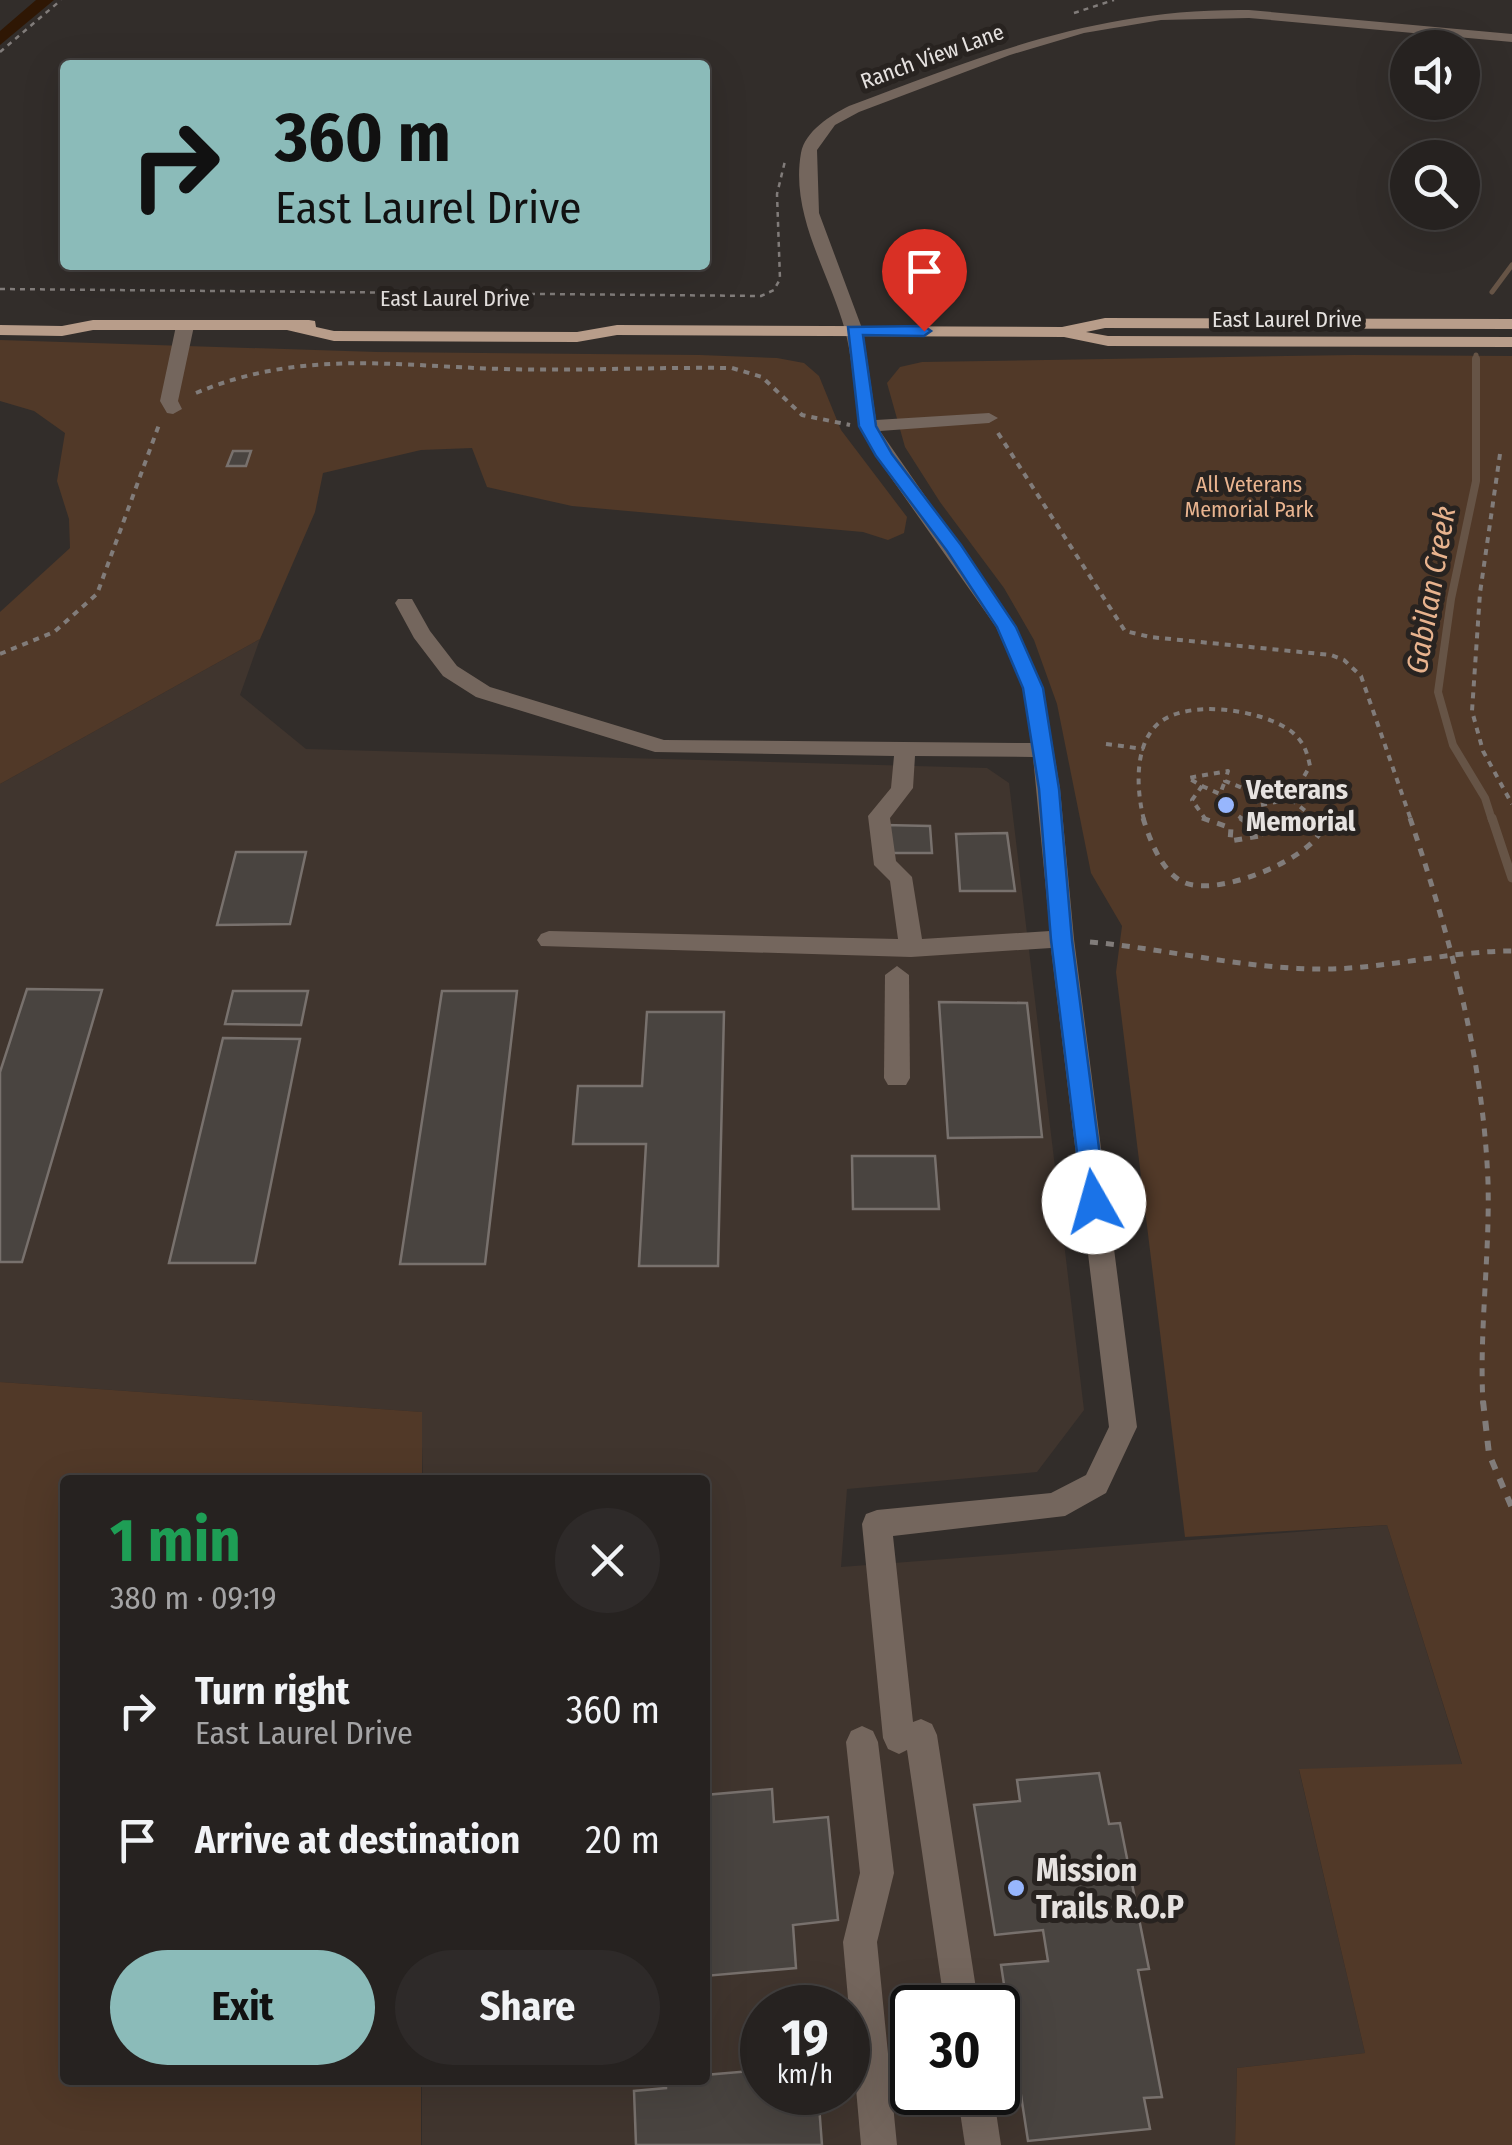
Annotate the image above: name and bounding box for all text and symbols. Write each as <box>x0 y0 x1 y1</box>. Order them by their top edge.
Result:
street label: Ranch View Lane <box>857 18 1007 95</box>
map controls <box>1390 30 1480 230</box>
button: sound <box>1390 30 1480 120</box>
text: 360 m <box>275 96 451 180</box>
icon: right <box>110 100 240 230</box>
button: search <box>1390 140 1480 230</box>
text: East Laurel Drive <box>275 181 581 235</box>
pin <box>882 229 967 332</box>
icon: arrive <box>897 244 952 299</box>
street label: East Laurel Drive <box>380 285 530 312</box>
street label: East Laurel Drive <box>1212 306 1362 333</box>
park label: All Veterans Memorial Park <box>1185 471 1314 523</box>
water label: Gabilan Creek <box>1399 503 1463 676</box>
place label: Veterans Memorial <box>1245 773 1356 838</box>
marker: Veterans Memorial <box>1215 794 1237 816</box>
position arrow <box>1042 1150 1146 1254</box>
text: 1 min <box>110 1505 241 1577</box>
button: close <box>555 1508 660 1613</box>
text: 380 m · 09:19 <box>110 1579 277 1617</box>
text: Turn right <box>195 1668 349 1714</box>
icon: right <box>110 1683 165 1738</box>
text: 360 m <box>566 1687 660 1733</box>
text: East Laurel Drive <box>195 1714 413 1752</box>
icon: arrive <box>110 1813 165 1868</box>
text: Arrive at destination <box>195 1817 520 1863</box>
text: 20 m <box>585 1817 660 1863</box>
place label: Mission Trails R.O.P <box>1036 1851 1184 1926</box>
marker: Mission Trails R.O.P <box>1005 1877 1027 1899</box>
button: Exit <box>110 1950 375 2065</box>
button: Share <box>395 1950 660 2065</box>
speed limit sign: 30 <box>890 1985 1020 2115</box>
text: 19 <box>781 2008 828 2068</box>
text: km/h <box>777 2060 833 2090</box>

